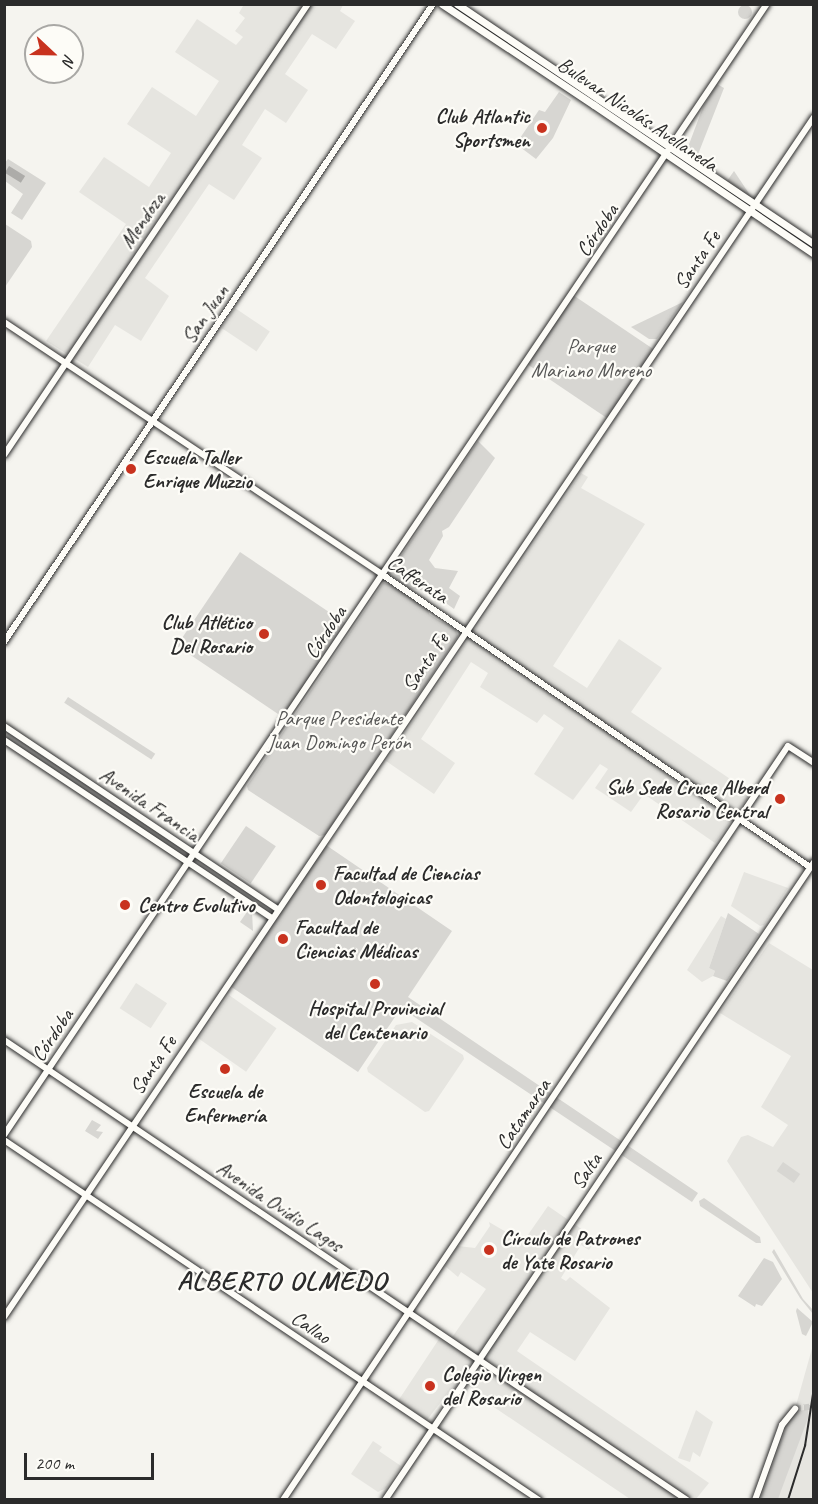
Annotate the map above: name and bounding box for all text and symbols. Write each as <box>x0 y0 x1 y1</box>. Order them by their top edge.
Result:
north arrow <box>24 24 84 84</box>
street label: Bulevar Nicolás Avellaneda <box>553 51 723 177</box>
text: N <box>58 52 80 68</box>
place label: Club Atlantic Sportsmen <box>435 103 530 153</box>
marker: Club Atlantic Sportsmen <box>535 121 549 135</box>
street label: Mendoza <box>114 187 170 253</box>
street label: Córdoba <box>570 199 624 261</box>
street label: Santa Fe <box>668 226 726 294</box>
street label: San Juan <box>176 280 234 348</box>
park label: Parque Mariano Moreno <box>531 333 651 383</box>
place label: Escuela Taller Enrique Muzzio <box>143 444 252 494</box>
marker: Escuela Taller Enrique Muzzio <box>124 462 138 476</box>
street label: Cafferata <box>382 549 454 609</box>
street label: Córdoba <box>298 601 352 663</box>
place label: Club Atlético Del Rosario <box>161 609 252 659</box>
marker: Club Atlético Del Rosario <box>257 627 271 641</box>
street label: Santa Fe <box>396 628 454 696</box>
park label: Parque Presidente Juan Domingo Perón <box>268 705 410 755</box>
street label: Avenida Francia <box>95 761 205 847</box>
place label: Sub Sede Cruce Alberd Rosario Central <box>607 774 768 824</box>
marker: Sub Sede Cruce Alberd Rosario Central <box>773 792 787 806</box>
place label: Facultad de Ciencias Odontologicas <box>333 860 480 910</box>
marker: Facultad de Ciencias Odontologicas <box>314 878 328 892</box>
place label: Centro Evolutivo <box>138 892 255 918</box>
marker: Centro Evolutivo <box>116 896 134 914</box>
place label: Facultad de Ciencias Médicas <box>295 914 417 964</box>
marker: Facultad de Ciencias Médicas <box>276 932 290 946</box>
marker: Hospital Provincial del Centenario <box>366 975 384 993</box>
place label: Hospital Provincial del Centenario <box>308 995 442 1045</box>
street label: Córdoba <box>25 1004 79 1066</box>
street label: Santa Fe <box>124 1031 182 1099</box>
marker: Escuela de Enfermería <box>218 1062 232 1076</box>
street label: Catamarca <box>490 1074 556 1154</box>
place label: Escuela de Enfermería <box>184 1078 266 1128</box>
street label: Salta <box>565 1148 607 1194</box>
street label: Avenida Ovidio Lagos <box>212 1155 348 1257</box>
place label: Círculo de Patrones de Yate Rosario <box>501 1225 639 1275</box>
marker: Círculo de Patrones de Yate Rosario <box>482 1243 496 1257</box>
district label: ALBERTO OLMEDO <box>178 1265 386 1297</box>
street label: Callao <box>287 1305 335 1349</box>
place label: Colegio Virgen del Rosario <box>442 1361 541 1411</box>
marker: Colegio Virgen del Rosario <box>423 1379 437 1393</box>
scale bar <box>27 1441 158 1479</box>
text: 200 m <box>35 1452 74 1474</box>

